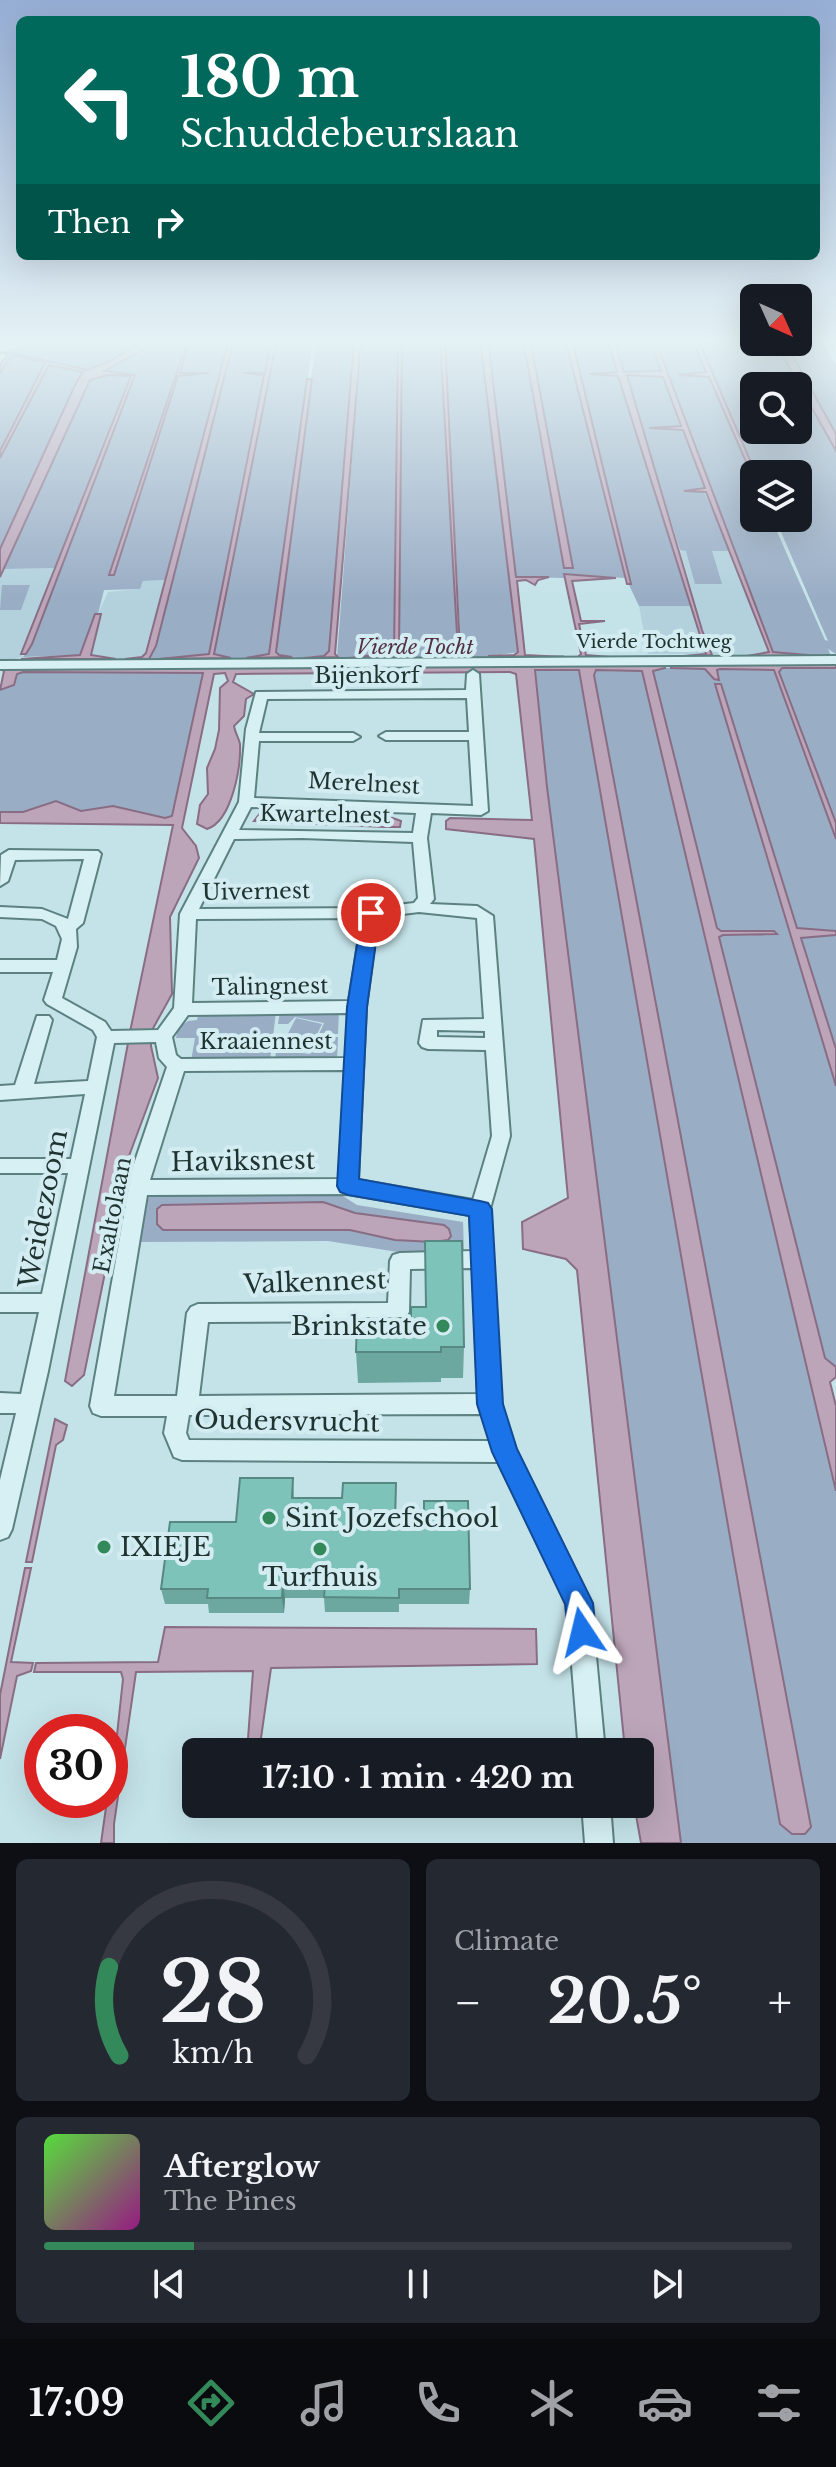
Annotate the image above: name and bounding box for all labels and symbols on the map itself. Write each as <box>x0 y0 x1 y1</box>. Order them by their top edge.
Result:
north arrow <box>740 284 812 356</box>
street label: Vierde Tochtweg <box>575 631 732 653</box>
water label: Vierde Tocht <box>356 635 474 659</box>
street label: Bijenkorf <box>314 662 423 689</box>
street label: Merelnest <box>307 767 421 800</box>
street label: Kwartelnest <box>259 800 391 829</box>
street label: Uivernest <box>202 877 311 906</box>
pin <box>337 879 405 947</box>
street label: Talingnest <box>211 972 329 1001</box>
street label: Kraaiennest <box>199 1028 333 1055</box>
street label: Weidezoom <box>12 1127 74 1292</box>
street label: Haviksnest <box>170 1144 316 1178</box>
street label: Exaltolaan <box>88 1155 137 1276</box>
street label: Valkennest <box>242 1264 387 1301</box>
place label: Brinkstate <box>291 1310 427 1342</box>
marker: Brinkstate <box>434 1317 452 1335</box>
street label: Oudersvrucht <box>194 1403 380 1439</box>
place label: Sint Jozefschool <box>285 1502 498 1534</box>
marker: Sint Jozefschool <box>260 1509 278 1527</box>
place label: IXIEJE <box>120 1531 211 1563</box>
marker: IXIEJE <box>95 1538 113 1556</box>
marker: Turfhuis <box>311 1540 329 1558</box>
place label: Turfhuis <box>262 1561 378 1593</box>
position arrow <box>540 1590 624 1674</box>
speed limit sign: 30 <box>24 1714 128 1818</box>

